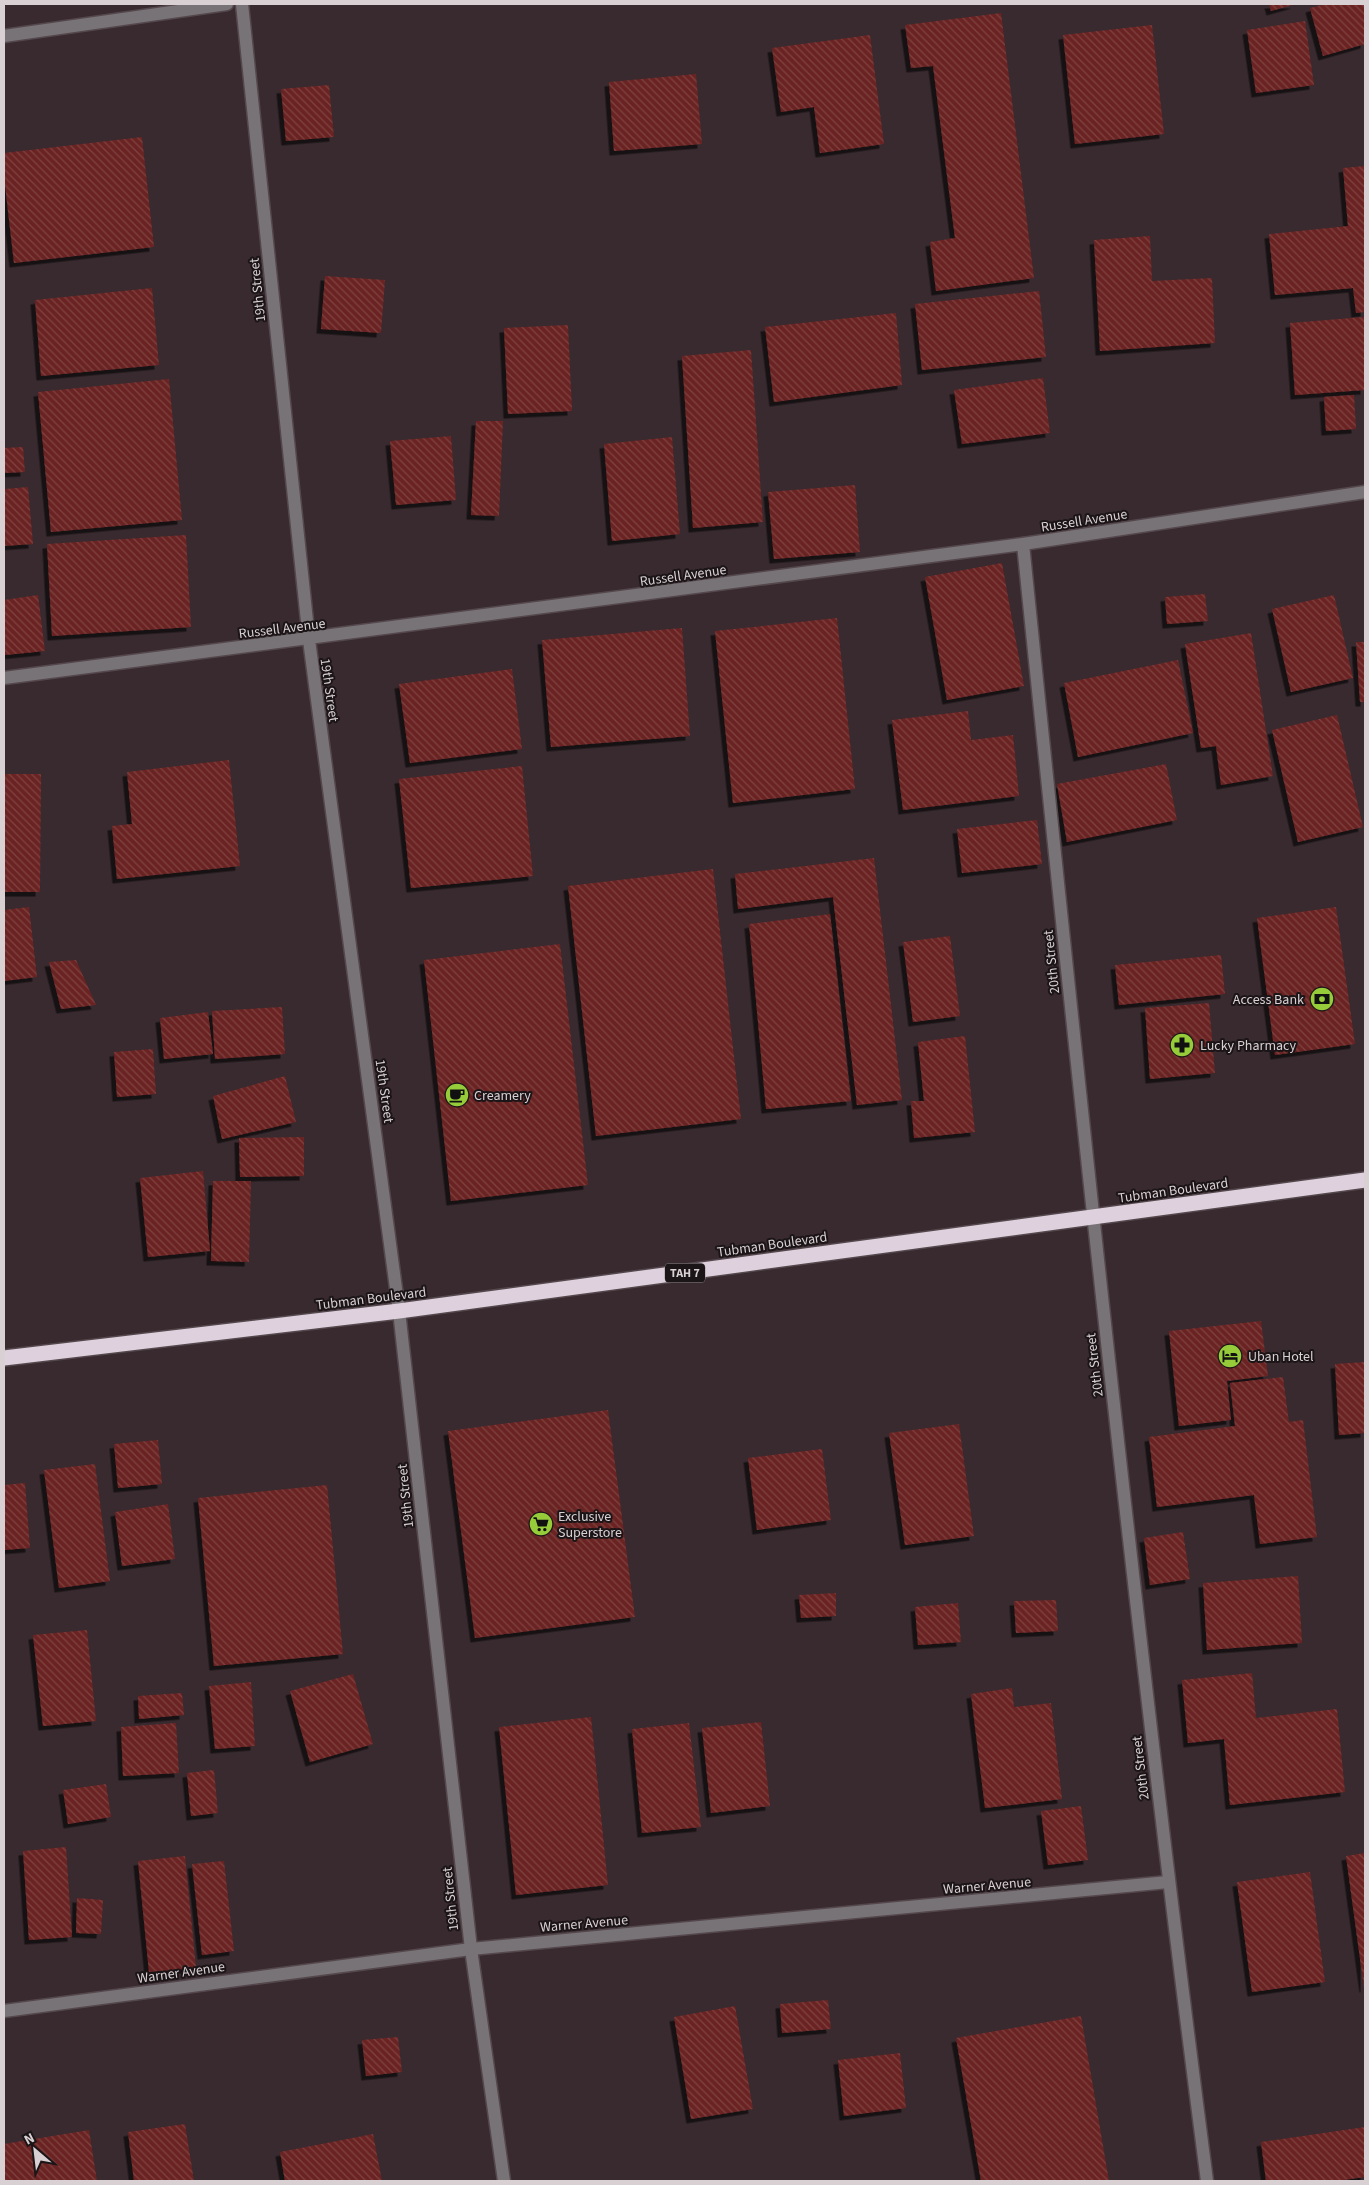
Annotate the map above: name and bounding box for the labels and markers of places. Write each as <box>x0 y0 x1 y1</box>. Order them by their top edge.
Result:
bank icon: Access Bank <box>1309 986 1335 1012</box>
place label: Access Bank <box>1233 990 1304 1010</box>
pharmacy icon: Lucky Pharmacy <box>1169 1032 1195 1058</box>
place label: Lucky Pharmacy <box>1200 1036 1297 1056</box>
cafe icon: Creamery <box>444 1082 470 1108</box>
place label: Creamery <box>474 1086 531 1106</box>
hotel icon: Uban Hotel <box>1217 1343 1243 1369</box>
place label: Uban Hotel <box>1248 1347 1314 1367</box>
place label: Exclusive Superstore <box>558 1507 622 1543</box>
supermarket icon: Exclusive Superstore <box>528 1511 554 1537</box>

